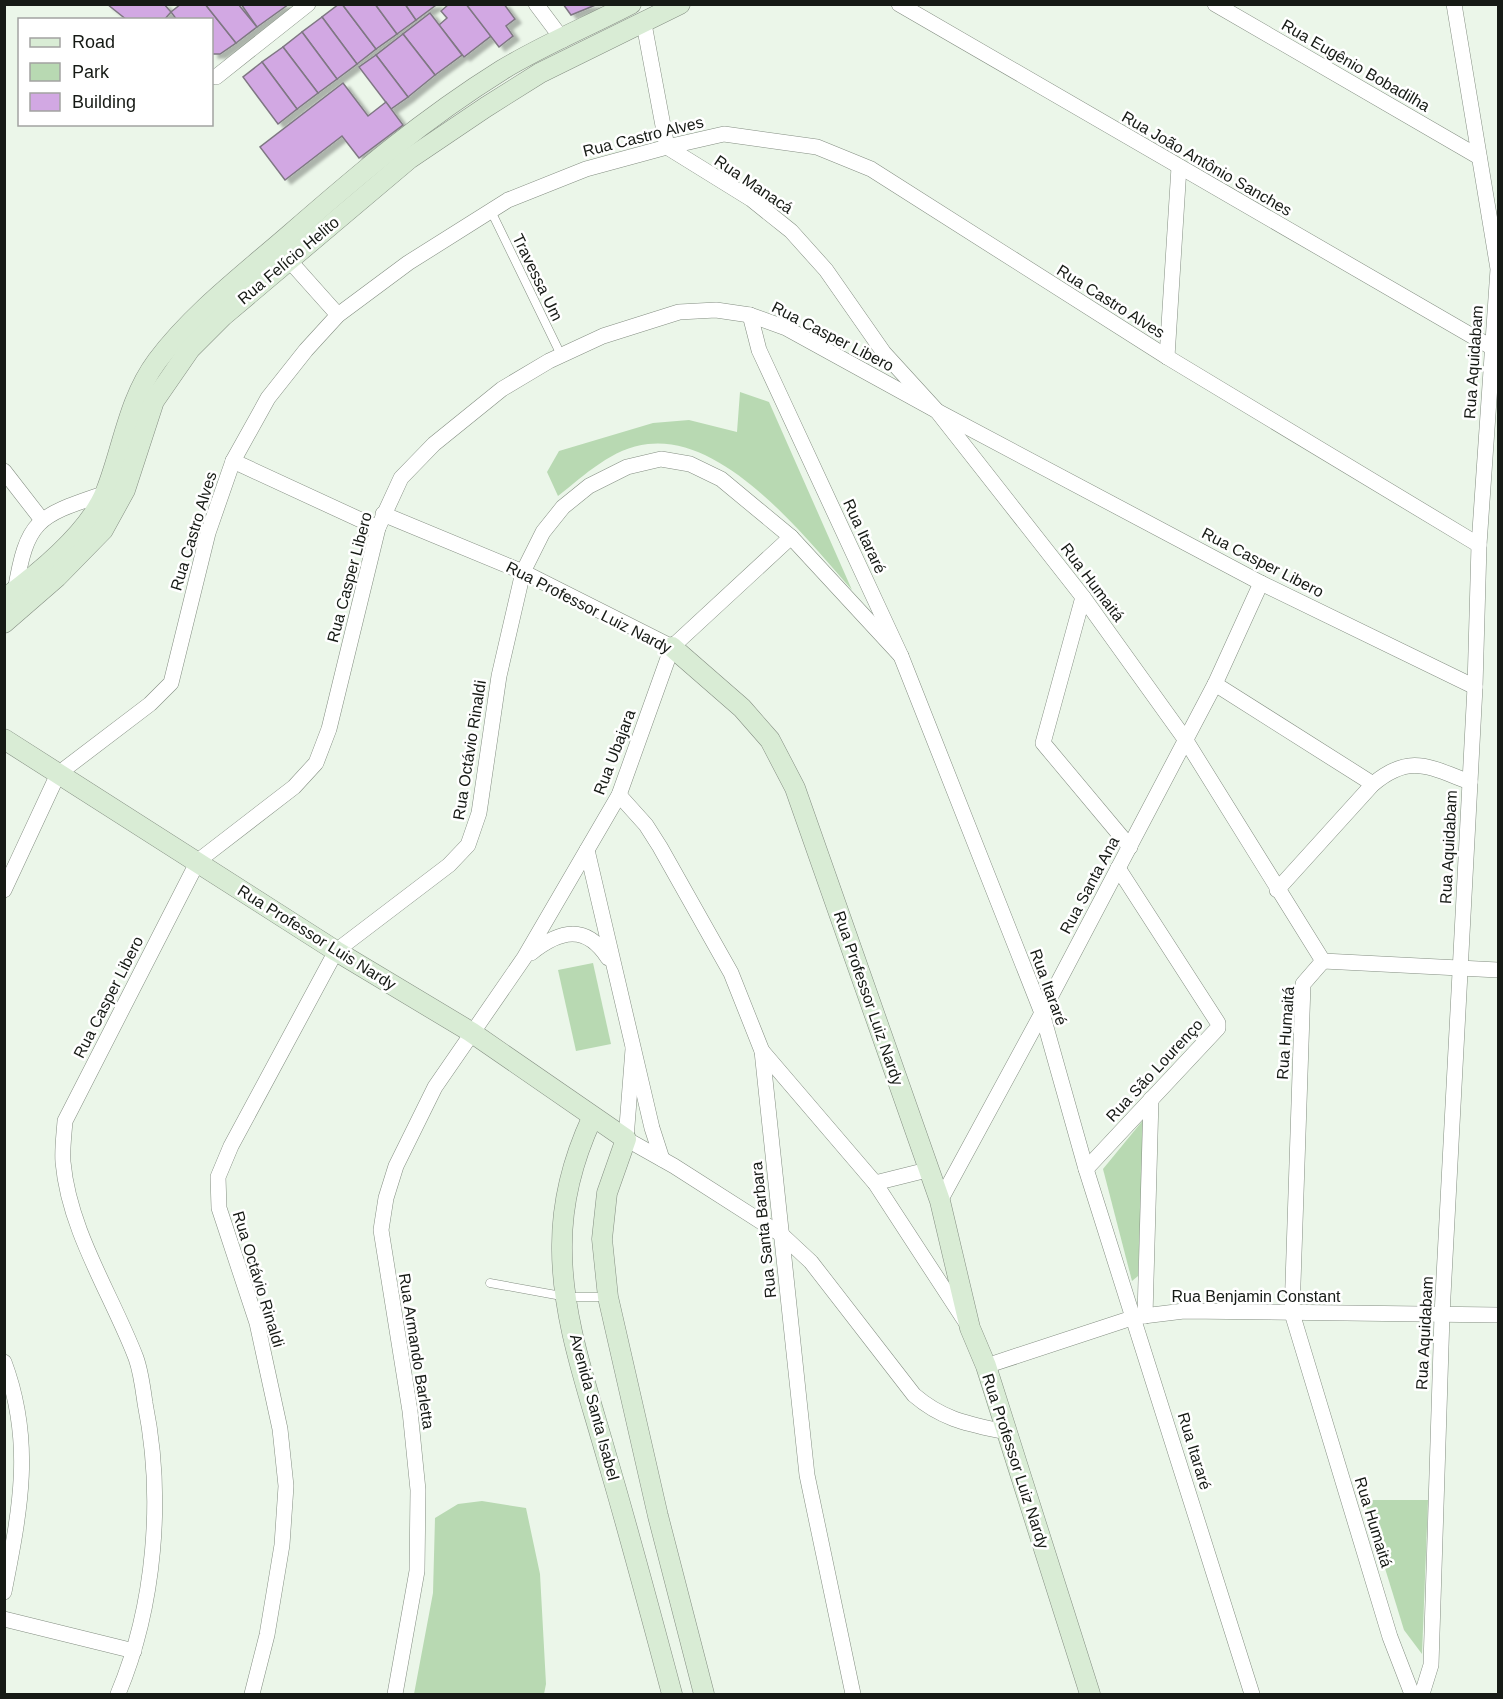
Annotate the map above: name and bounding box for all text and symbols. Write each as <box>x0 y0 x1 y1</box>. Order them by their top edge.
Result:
street label: Rua Eugênio Bobadilha <box>1279 16 1433 115</box>
legend <box>18 18 213 126</box>
text: Road <box>72 32 115 52</box>
text: Park <box>72 62 110 82</box>
text: Building <box>72 92 136 112</box>
street label: Rua João Antônio Sanches <box>1119 108 1295 219</box>
street label: Rua Castro Alves <box>581 113 705 160</box>
street label: Rua Manacá <box>711 152 796 217</box>
street label: Rua Felício Helito <box>234 213 342 307</box>
street label: Travessa Um <box>509 231 566 323</box>
street label: Rua Castro Alves <box>1054 261 1168 341</box>
street label: Rua Casper Libero <box>769 298 897 375</box>
street label: Rua Aquidabam <box>1461 305 1486 419</box>
street label: Rua Castro Alves <box>167 470 220 593</box>
street label: Rua Itararé <box>840 496 889 576</box>
street label: Rua Casper Libero <box>324 510 375 644</box>
street label: Rua Casper Libero <box>1199 524 1327 601</box>
street label: Rua Humaitá <box>1058 540 1128 625</box>
street label: Rua Professor Luiz Nardy <box>503 558 674 657</box>
street label: Rua Octávio Rinaldi <box>450 679 489 821</box>
street label: Rua Ubajara <box>590 707 639 797</box>
street label: Rua Aquidabam <box>1437 790 1460 904</box>
street label: Rua Santa Ana <box>1057 834 1122 937</box>
street label: Rua Professor Luis Nardy <box>235 882 399 993</box>
street label: Rua Professor Luiz Nardy <box>831 909 906 1088</box>
street label: Rua Casper Libero <box>70 933 147 1061</box>
street label: Rua Itararé <box>1027 947 1070 1028</box>
street label: Rua Humaitá <box>1274 986 1297 1080</box>
street label: Rua São Lourenço <box>1103 1016 1206 1125</box>
street label: Rua Santa Barbara <box>748 1161 779 1299</box>
street label: Rua Octávio Rinaldi <box>230 1209 287 1349</box>
street label: Rua Armando Barletta <box>396 1272 437 1430</box>
street label: Rua Aquidabam <box>1413 1276 1436 1390</box>
street label: Rua Benjamin Constant <box>1172 1288 1341 1305</box>
street label: Avenida Santa Isabel <box>567 1332 622 1482</box>
street label: Rua Professor Luiz Nardy <box>979 1371 1052 1551</box>
street label: Rua Itararé <box>1175 1410 1214 1492</box>
street label: Rua Humaitá <box>1352 1475 1395 1569</box>

